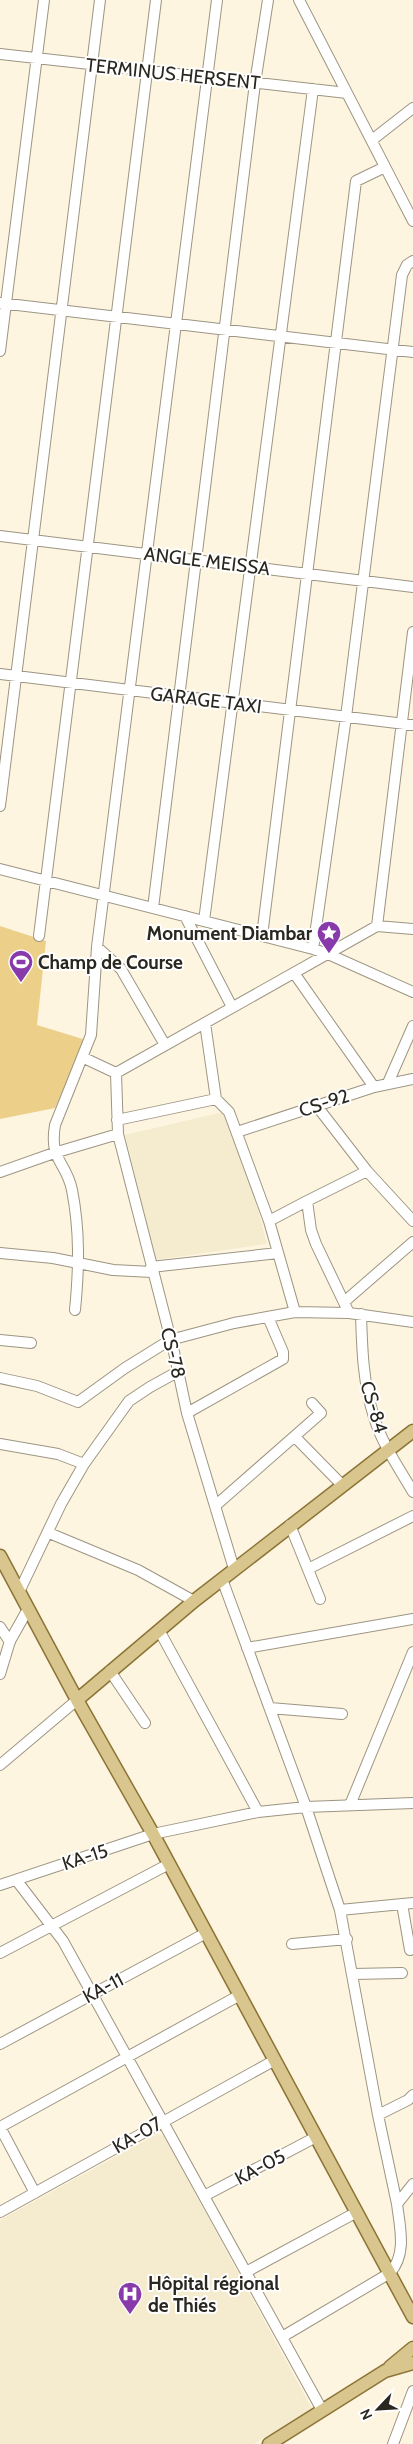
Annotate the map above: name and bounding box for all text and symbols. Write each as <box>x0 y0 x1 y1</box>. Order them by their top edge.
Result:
street label: TERMINUS HERSENT <box>85 53 261 95</box>
street label: ANGLE MEISSA <box>143 542 272 580</box>
street label: GARAGE TAXI <box>149 682 263 718</box>
place icon: Monument Diambar <box>316 920 342 954</box>
place label: Monument Diambar <box>147 922 313 945</box>
sports icon: Champ de Course <box>8 949 34 983</box>
place label: Champ de Course <box>38 951 183 974</box>
street label: CS-92 <box>296 1084 352 1122</box>
street label: CS-78 <box>156 1325 190 1381</box>
street label: CS-84 <box>355 1378 393 1436</box>
street label: KA-15 <box>59 1839 111 1875</box>
street label: KA-11 <box>79 1968 127 2008</box>
street label: KA-07 <box>108 2112 166 2158</box>
street label: KA-05 <box>231 2144 289 2190</box>
place label: Hôpital régional de Thiés <box>148 2272 279 2317</box>
hospital icon: Hôpital régional de Thiés <box>117 2281 143 2315</box>
north arrow <box>353 2384 403 2434</box>
text: N <box>356 2406 376 2423</box>

